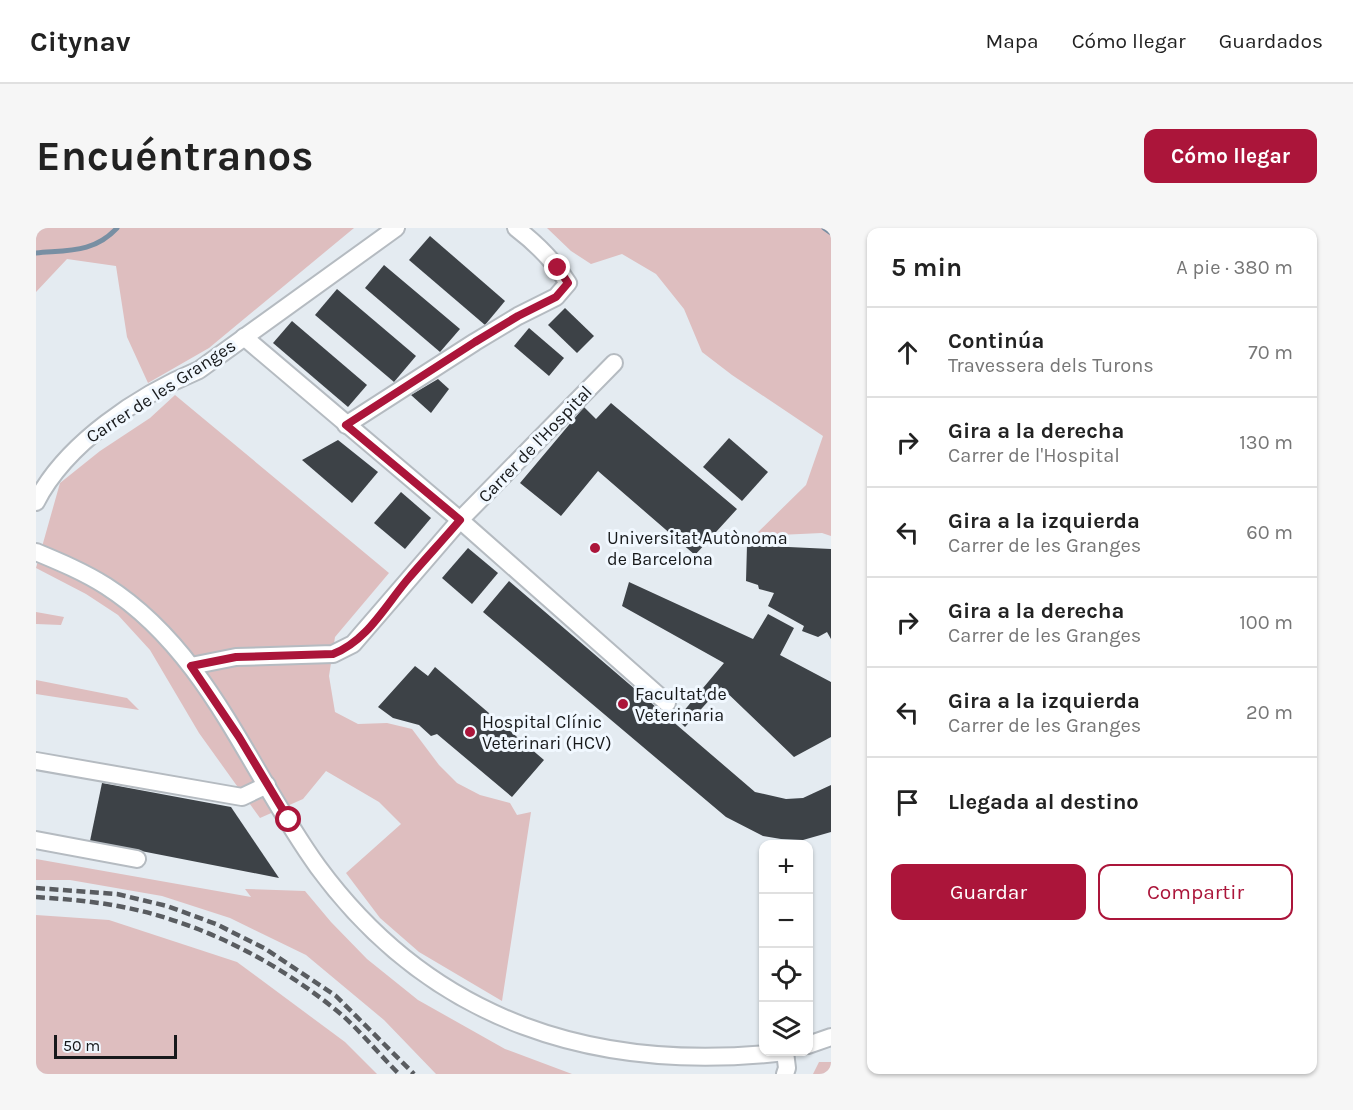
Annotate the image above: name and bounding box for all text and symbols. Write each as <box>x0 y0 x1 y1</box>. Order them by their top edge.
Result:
text: Citynav <box>30 25 130 58</box>
text: Mapa <box>985 29 1039 53</box>
text: Cómo llegar <box>1072 29 1186 53</box>
text: Guardados <box>1219 29 1323 53</box>
button: Cómo llegar <box>1144 129 1317 183</box>
text: Encuéntranos <box>36 131 314 181</box>
text: 5 min <box>891 252 962 283</box>
route end <box>544 254 570 280</box>
text: A pie · 380 m <box>1176 256 1293 279</box>
text: Continúa <box>948 328 1044 354</box>
street label: Carrer de les Granges <box>82 334 240 448</box>
icon: ahead <box>891 336 924 369</box>
text: 70 m <box>1248 341 1293 364</box>
text: Travessera dels Turons <box>948 354 1154 377</box>
street label: Carrer de l'Hospital <box>473 381 597 507</box>
text: Gira a la derecha <box>948 418 1124 444</box>
icon: right <box>891 426 924 459</box>
text: 130 m <box>1239 431 1293 454</box>
text: Carrer de l'Hospital <box>948 444 1120 467</box>
text: Gira a la izquierda <box>948 508 1140 534</box>
icon: left <box>891 516 924 549</box>
text: 60 m <box>1246 521 1293 544</box>
place label: Universitat Autònoma de Barcelona <box>607 527 788 570</box>
text: Carrer de les Granges <box>948 534 1141 557</box>
marker: Universitat Autònoma de Barcelona <box>588 541 602 555</box>
text: Gira a la derecha <box>948 598 1124 624</box>
icon: right <box>891 606 924 639</box>
text: 100 m <box>1239 611 1293 634</box>
text: Carrer de les Granges <box>948 624 1141 647</box>
place label: Facultat de Veterinaria <box>635 683 727 726</box>
text: Gira a la izquierda <box>948 688 1140 714</box>
icon: left <box>891 696 924 729</box>
marker: Facultat de Veterinaria <box>616 697 630 711</box>
text: 20 m <box>1246 701 1293 724</box>
place label: Hospital Clínic Veterinari (HCV) <box>482 711 612 754</box>
text: Carrer de les Granges <box>948 714 1141 737</box>
marker: Hospital Clínic Veterinari (HCV) <box>463 725 477 739</box>
icon: arrive <box>891 786 924 819</box>
text: Llegada al destino <box>948 789 1139 815</box>
route start <box>275 806 301 832</box>
map controls <box>759 840 813 1056</box>
button: + <box>759 840 813 894</box>
button: Guardar <box>891 864 1086 920</box>
button: Compartir <box>1098 864 1293 920</box>
button: − <box>759 894 813 948</box>
button: locate <box>759 948 813 1002</box>
button: layers <box>759 1002 813 1056</box>
scale bar <box>54 1032 177 1060</box>
text: 50 m <box>63 1036 100 1055</box>

